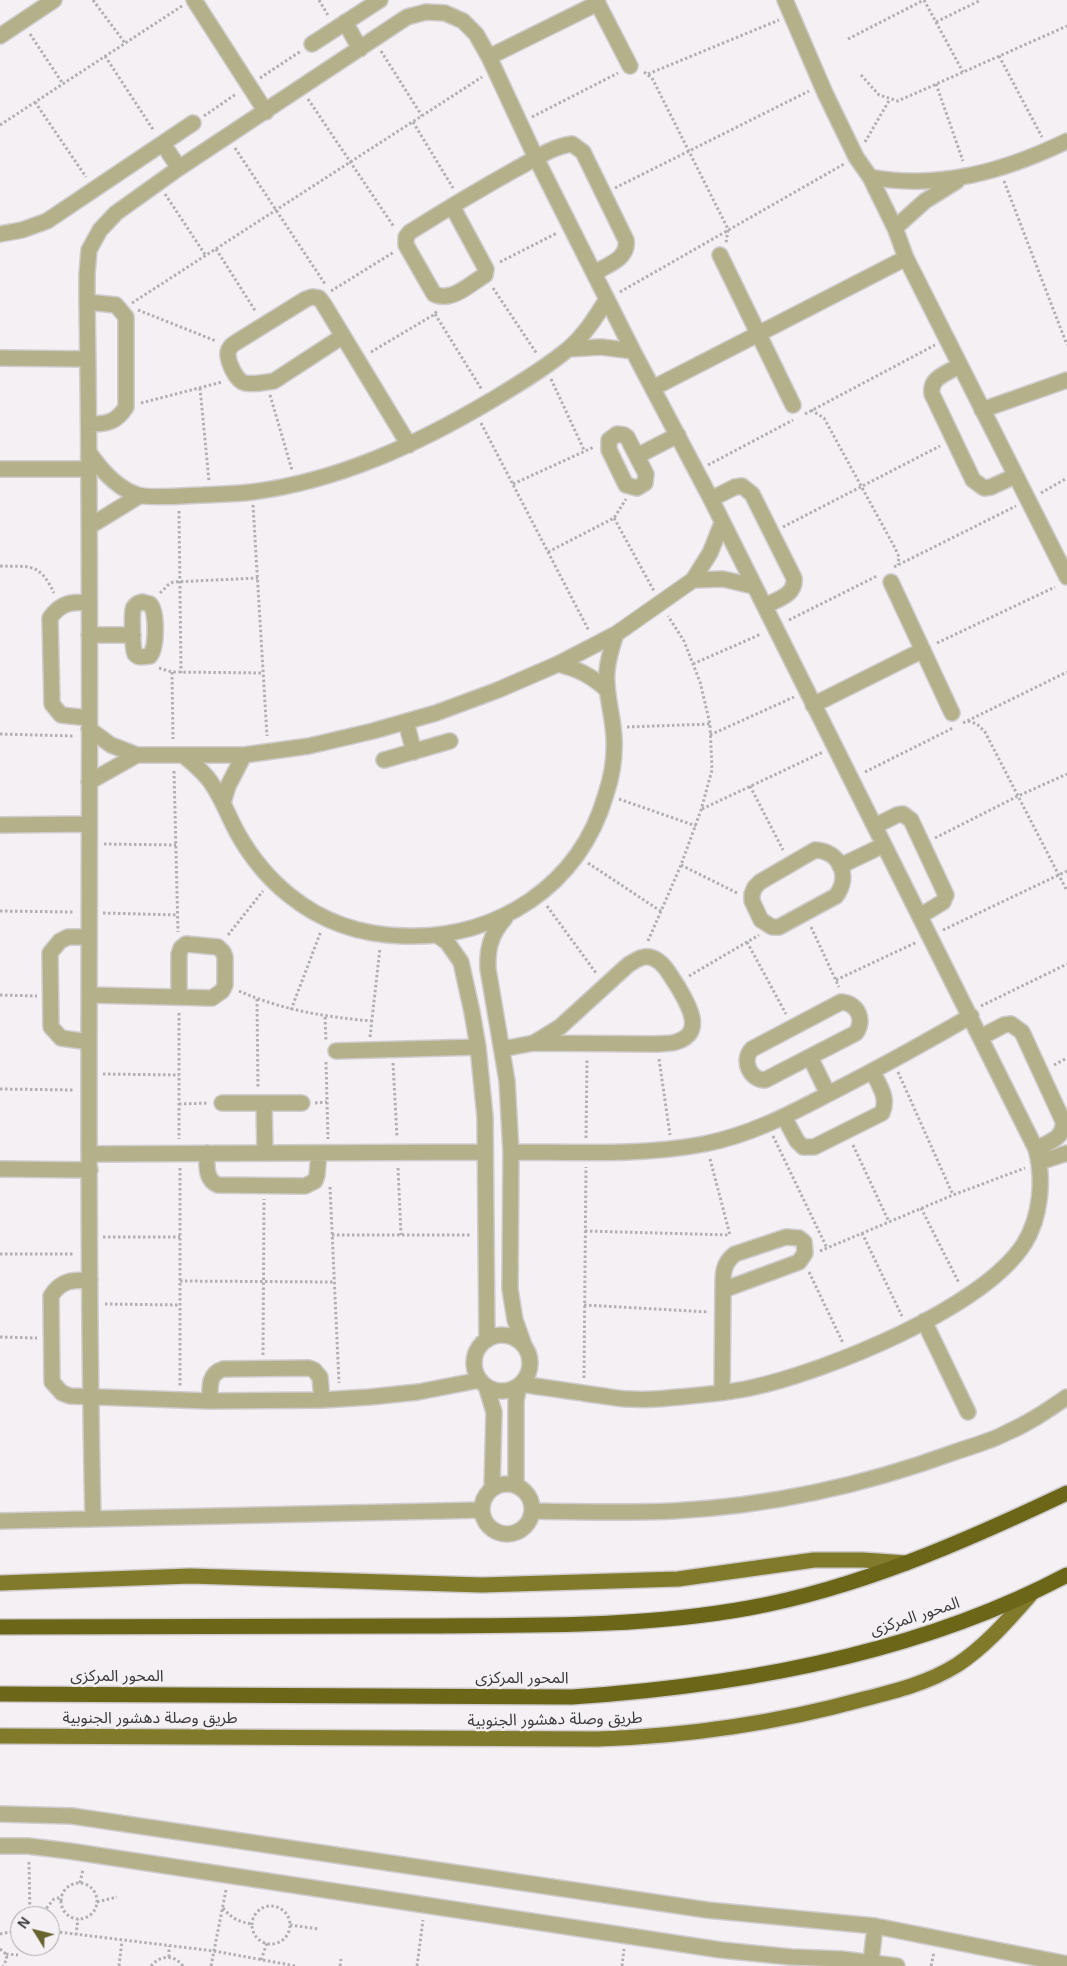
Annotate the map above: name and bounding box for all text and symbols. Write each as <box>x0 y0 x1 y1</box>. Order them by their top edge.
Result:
street label: المحور المركزى <box>868 1593 962 1641</box>
street label: المحور المركزى <box>70 1667 164 1687</box>
street label: المحور المركزى <box>475 1669 569 1689</box>
street label: طريق وصلة دهشور الجنوبية <box>63 1709 237 1729</box>
street label: طريق وصلة دهشور الجنوبية <box>467 1709 643 1731</box>
north arrow <box>10 1906 60 1956</box>
text: N <box>14 1914 33 1932</box>

